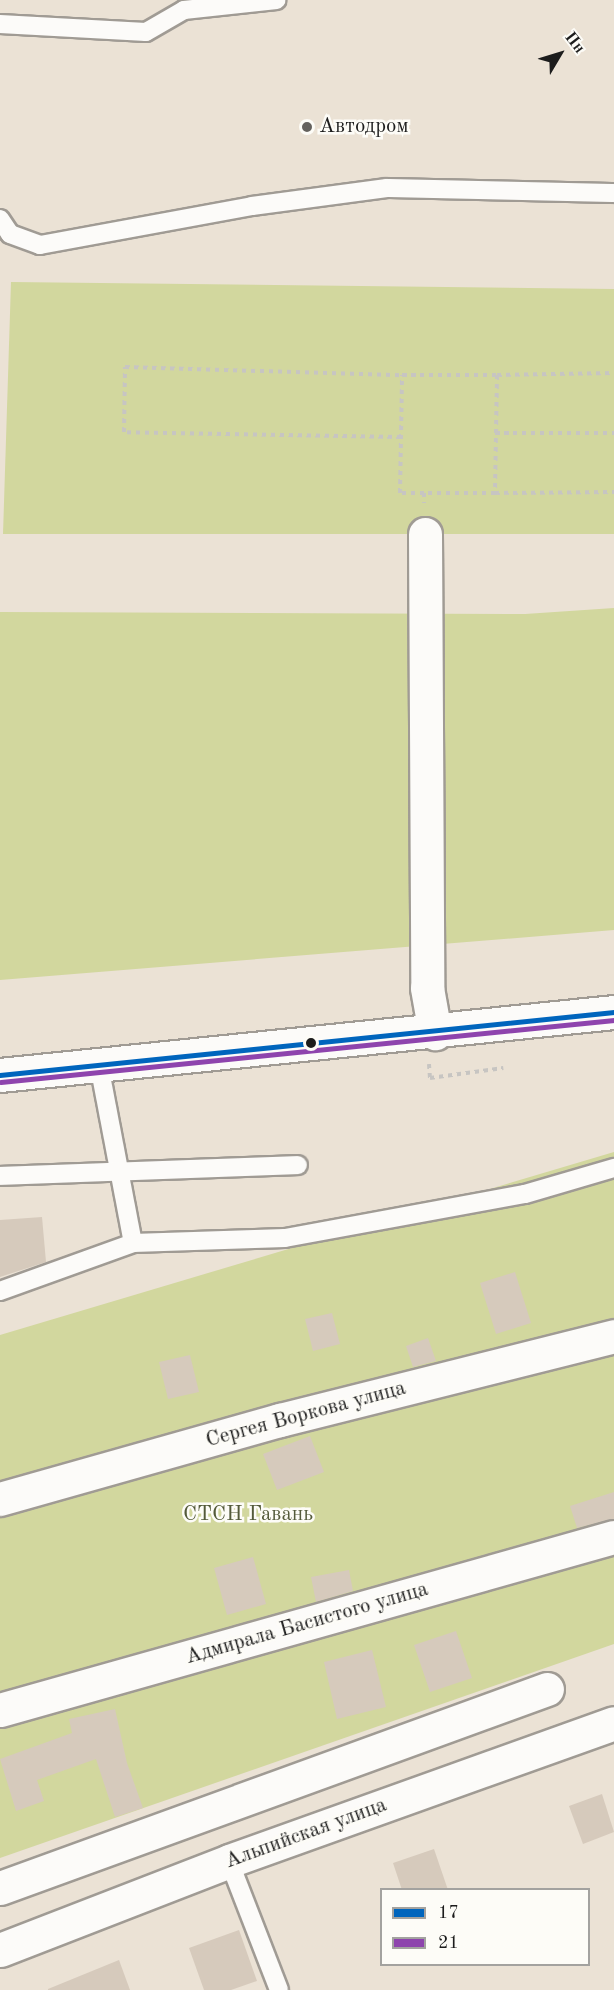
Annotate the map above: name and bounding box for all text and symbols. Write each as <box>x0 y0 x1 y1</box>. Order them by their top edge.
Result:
north arrow <box>530 24 590 84</box>
text: Пн <box>561 29 587 57</box>
place label: Автодром <box>319 114 409 140</box>
marker: Автодром <box>300 120 314 134</box>
unlabelled marker <box>305 1037 317 1049</box>
street label: Сергея Воркова улица <box>203 1376 409 1454</box>
park label: СТСН Гавань <box>183 1502 313 1528</box>
street label: Адмирала Басистого улица <box>183 1577 431 1671</box>
street label: Альпийская улица <box>222 1793 390 1875</box>
legend <box>380 1888 590 1966</box>
text: 17 <box>438 1904 459 1922</box>
text: 21 <box>438 1934 459 1952</box>

